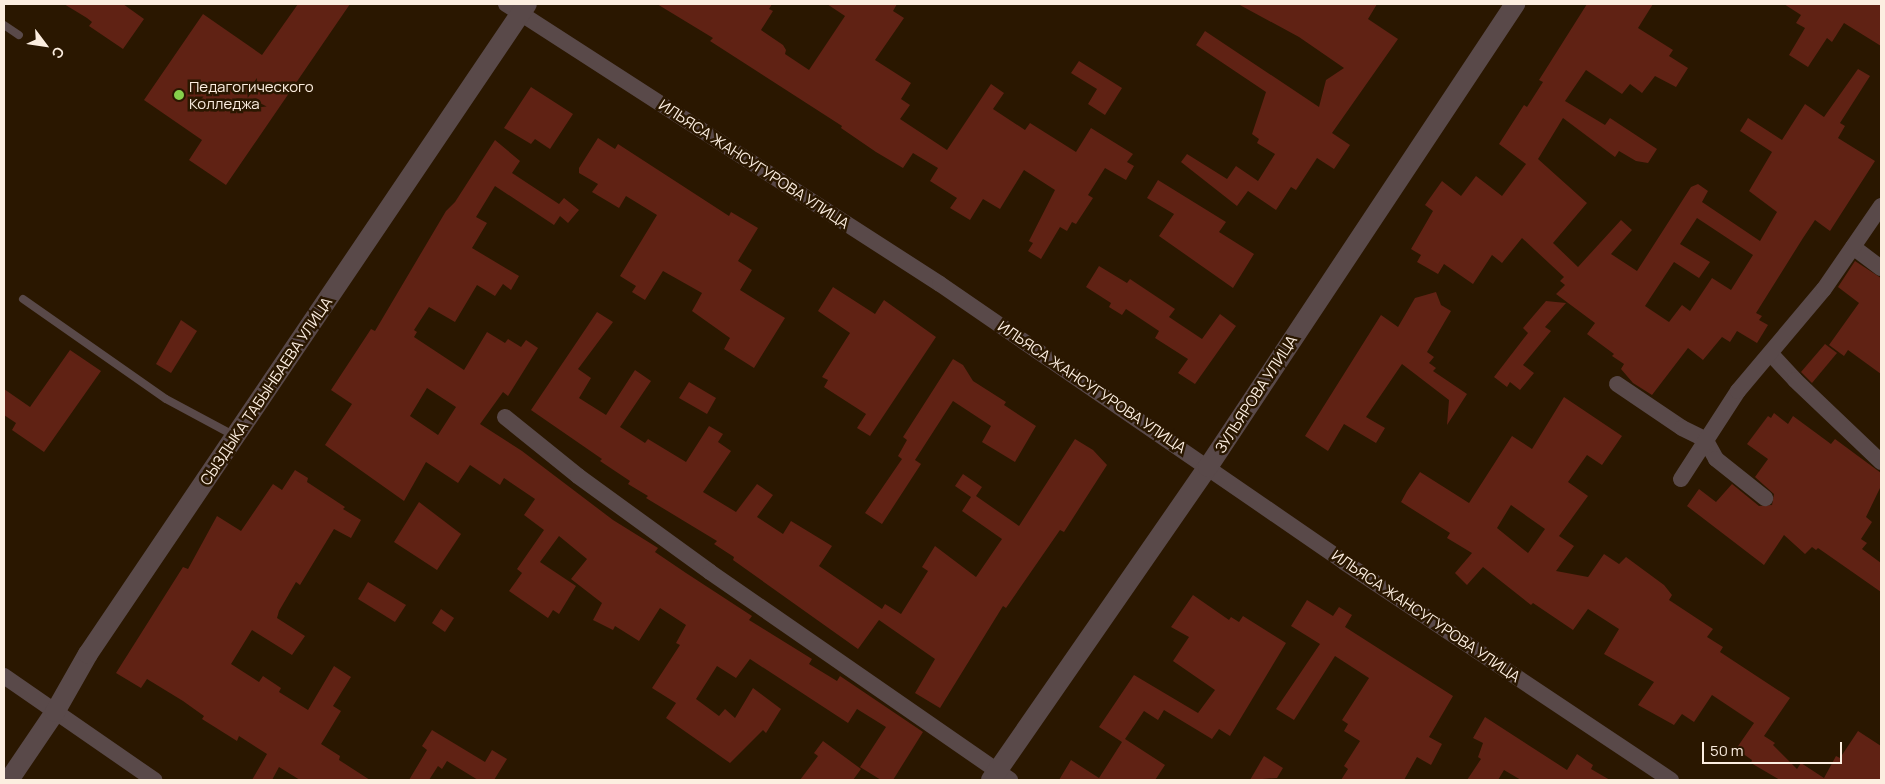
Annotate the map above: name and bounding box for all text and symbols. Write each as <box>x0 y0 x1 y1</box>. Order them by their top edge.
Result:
north arrow <box>20 20 70 70</box>
text: С <box>47 44 69 62</box>
place label: Педагогического Колледжа <box>189 77 314 112</box>
marker: Педагогического Колледжа <box>173 89 185 101</box>
street label: ИЛЬЯСА ЖАНСУГУРОВА УЛИЦА <box>655 96 853 232</box>
street label: СЫЗДЫКА ТАБЫНБАЕВА УЛИЦА <box>196 294 336 488</box>
street label: ИЛЬЯСА ЖАНСУГУРОВА УЛИЦА <box>994 317 1190 457</box>
street label: ЗУЛЬЯРОВА УЛИЦА <box>1211 332 1301 456</box>
street label: ИЛЬЯСА ЖАНСУГУРОВА УЛИЦА <box>1328 546 1524 686</box>
scale bar <box>1705 732 1845 764</box>
text: 50 m <box>1710 740 1744 761</box>

